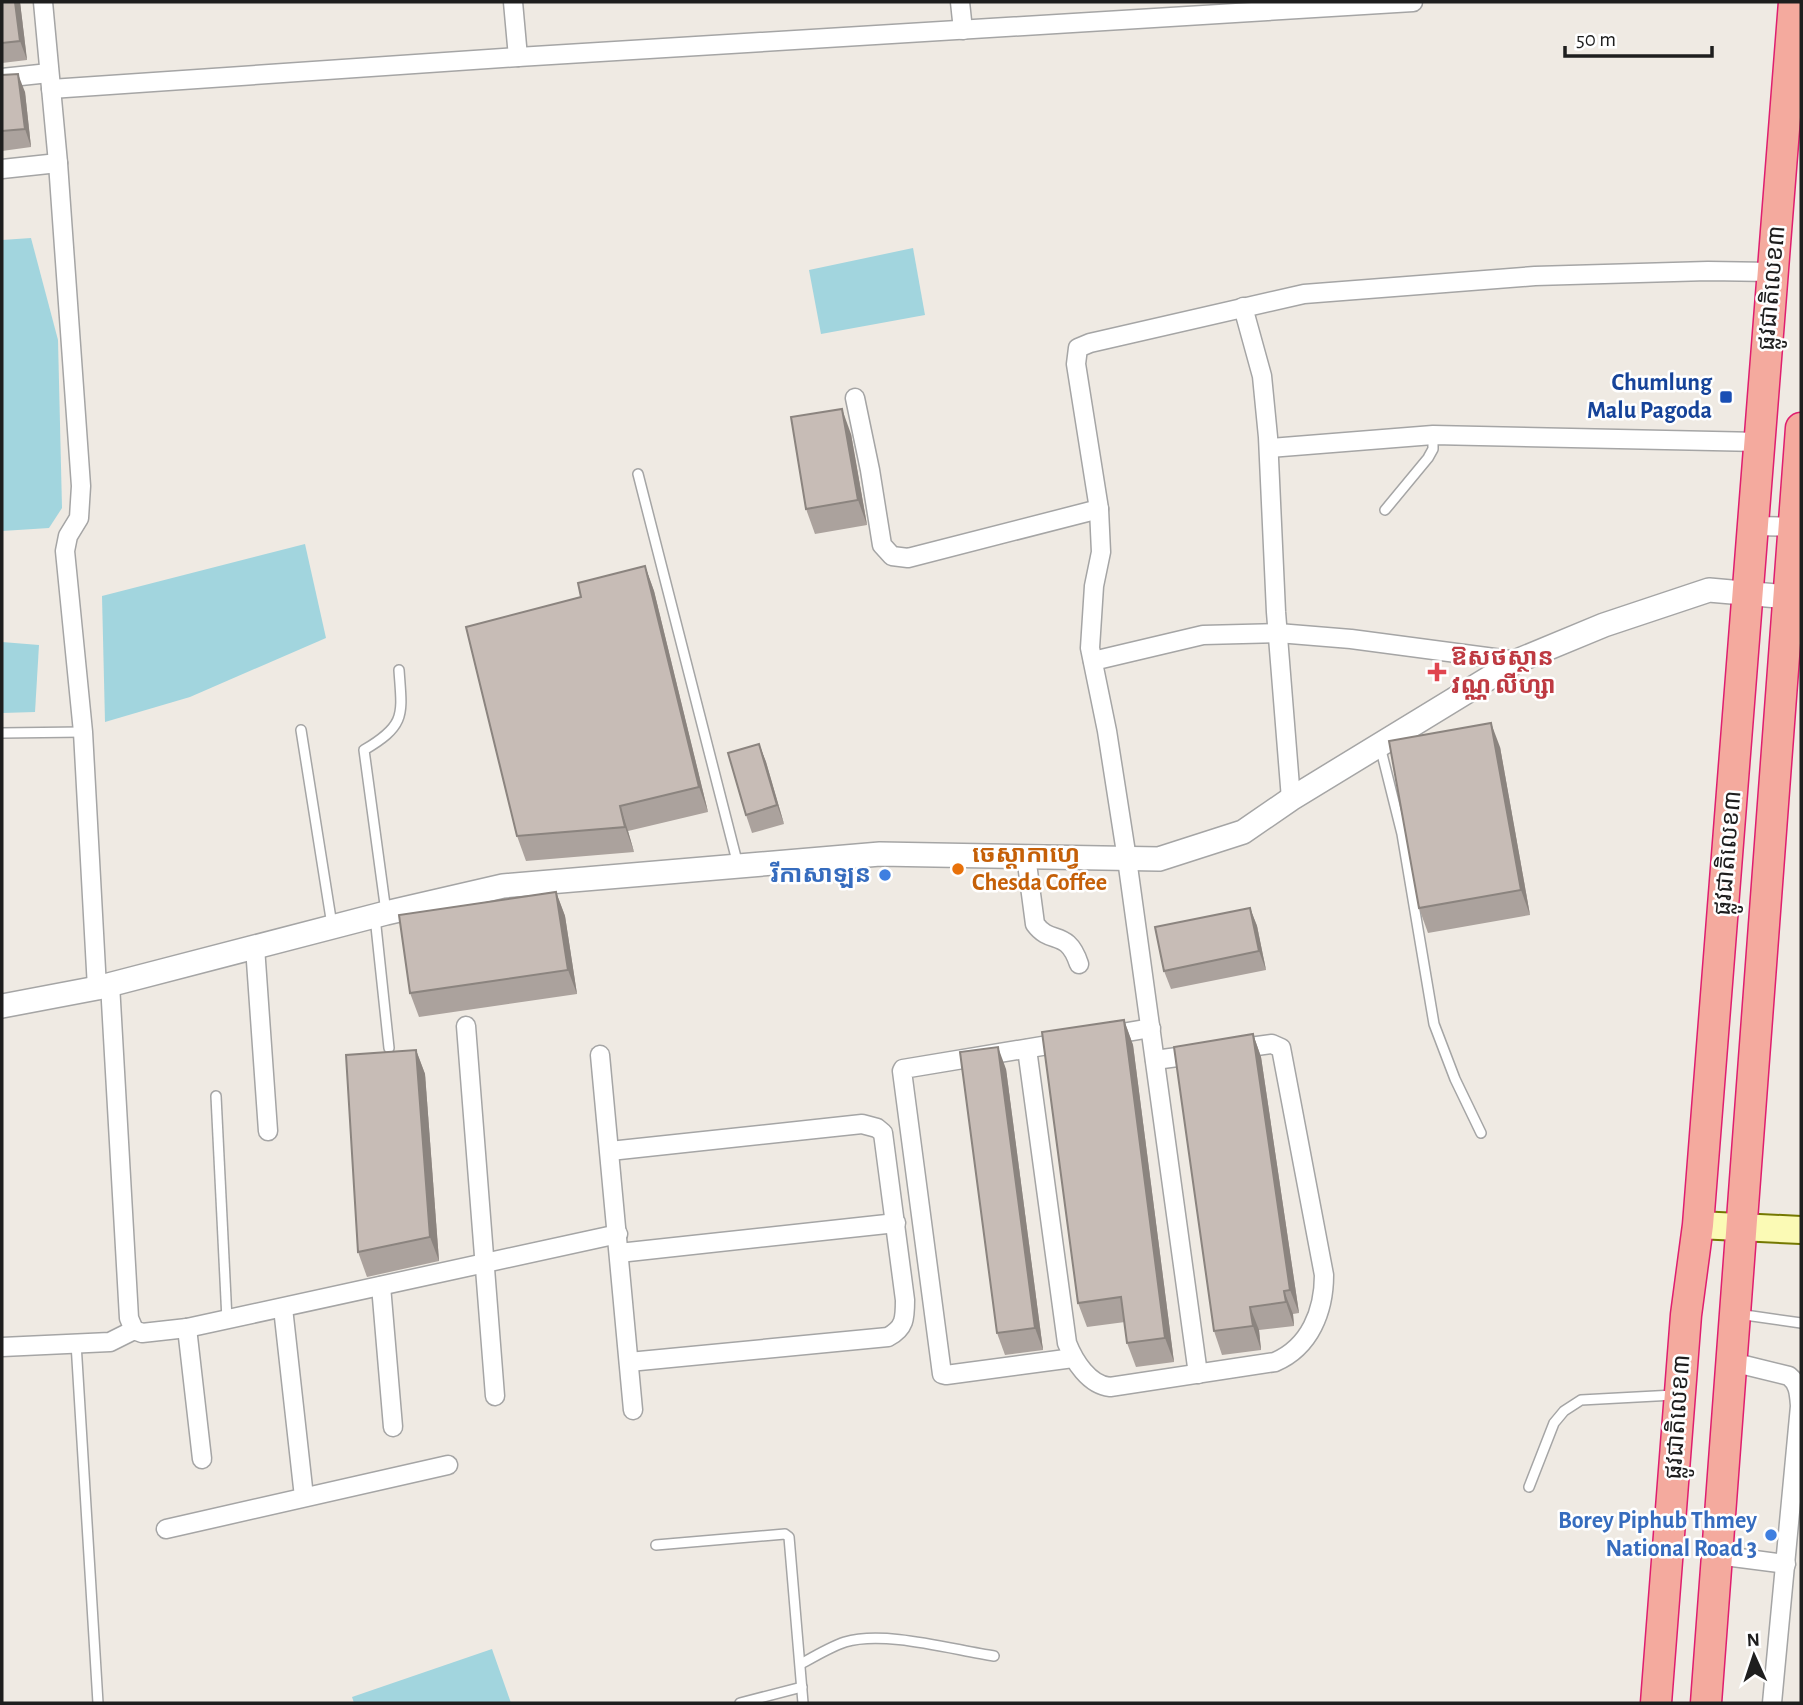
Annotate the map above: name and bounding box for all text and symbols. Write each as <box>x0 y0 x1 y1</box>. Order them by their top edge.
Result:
scale bar <box>1565 14 1712 58</box>
text: 50 m <box>1576 29 1616 50</box>
street label: ផ្លូវជាតិលេខ៣ <box>1753 224 1798 352</box>
place label: Chumlung Malu Pagoda <box>1587 371 1713 423</box>
marker: Chumlung Malu Pagoda <box>1718 389 1734 405</box>
place label: ឱសថស្ថាន វណ្ណ លីហ្សា <box>1451 646 1556 700</box>
marker: ឱសថស្ថាន វណ្ណ លីហ្សា <box>1429 664 1445 680</box>
street label: ផ្លូវជាតិលេខ៣ <box>1709 789 1754 917</box>
place label: ចេស្ដាកាហ្វេ Chesda Coffee <box>972 843 1107 895</box>
place label: រីកាសាឡន <box>770 861 871 888</box>
marker: ចេស្ដាកាហ្វេ Chesda Coffee <box>950 861 966 877</box>
marker: រីកាសាឡន <box>877 867 893 883</box>
street label: ផ្លូវជាតិលេខ៣ <box>1660 1353 1703 1481</box>
place label: Borey Piphub Thmey National Road 3 <box>1558 1509 1757 1561</box>
marker: Borey Piphub Thmey National Road 3 <box>1763 1527 1779 1543</box>
north arrow <box>1719 1621 1789 1691</box>
text: N <box>1746 1631 1760 1650</box>

